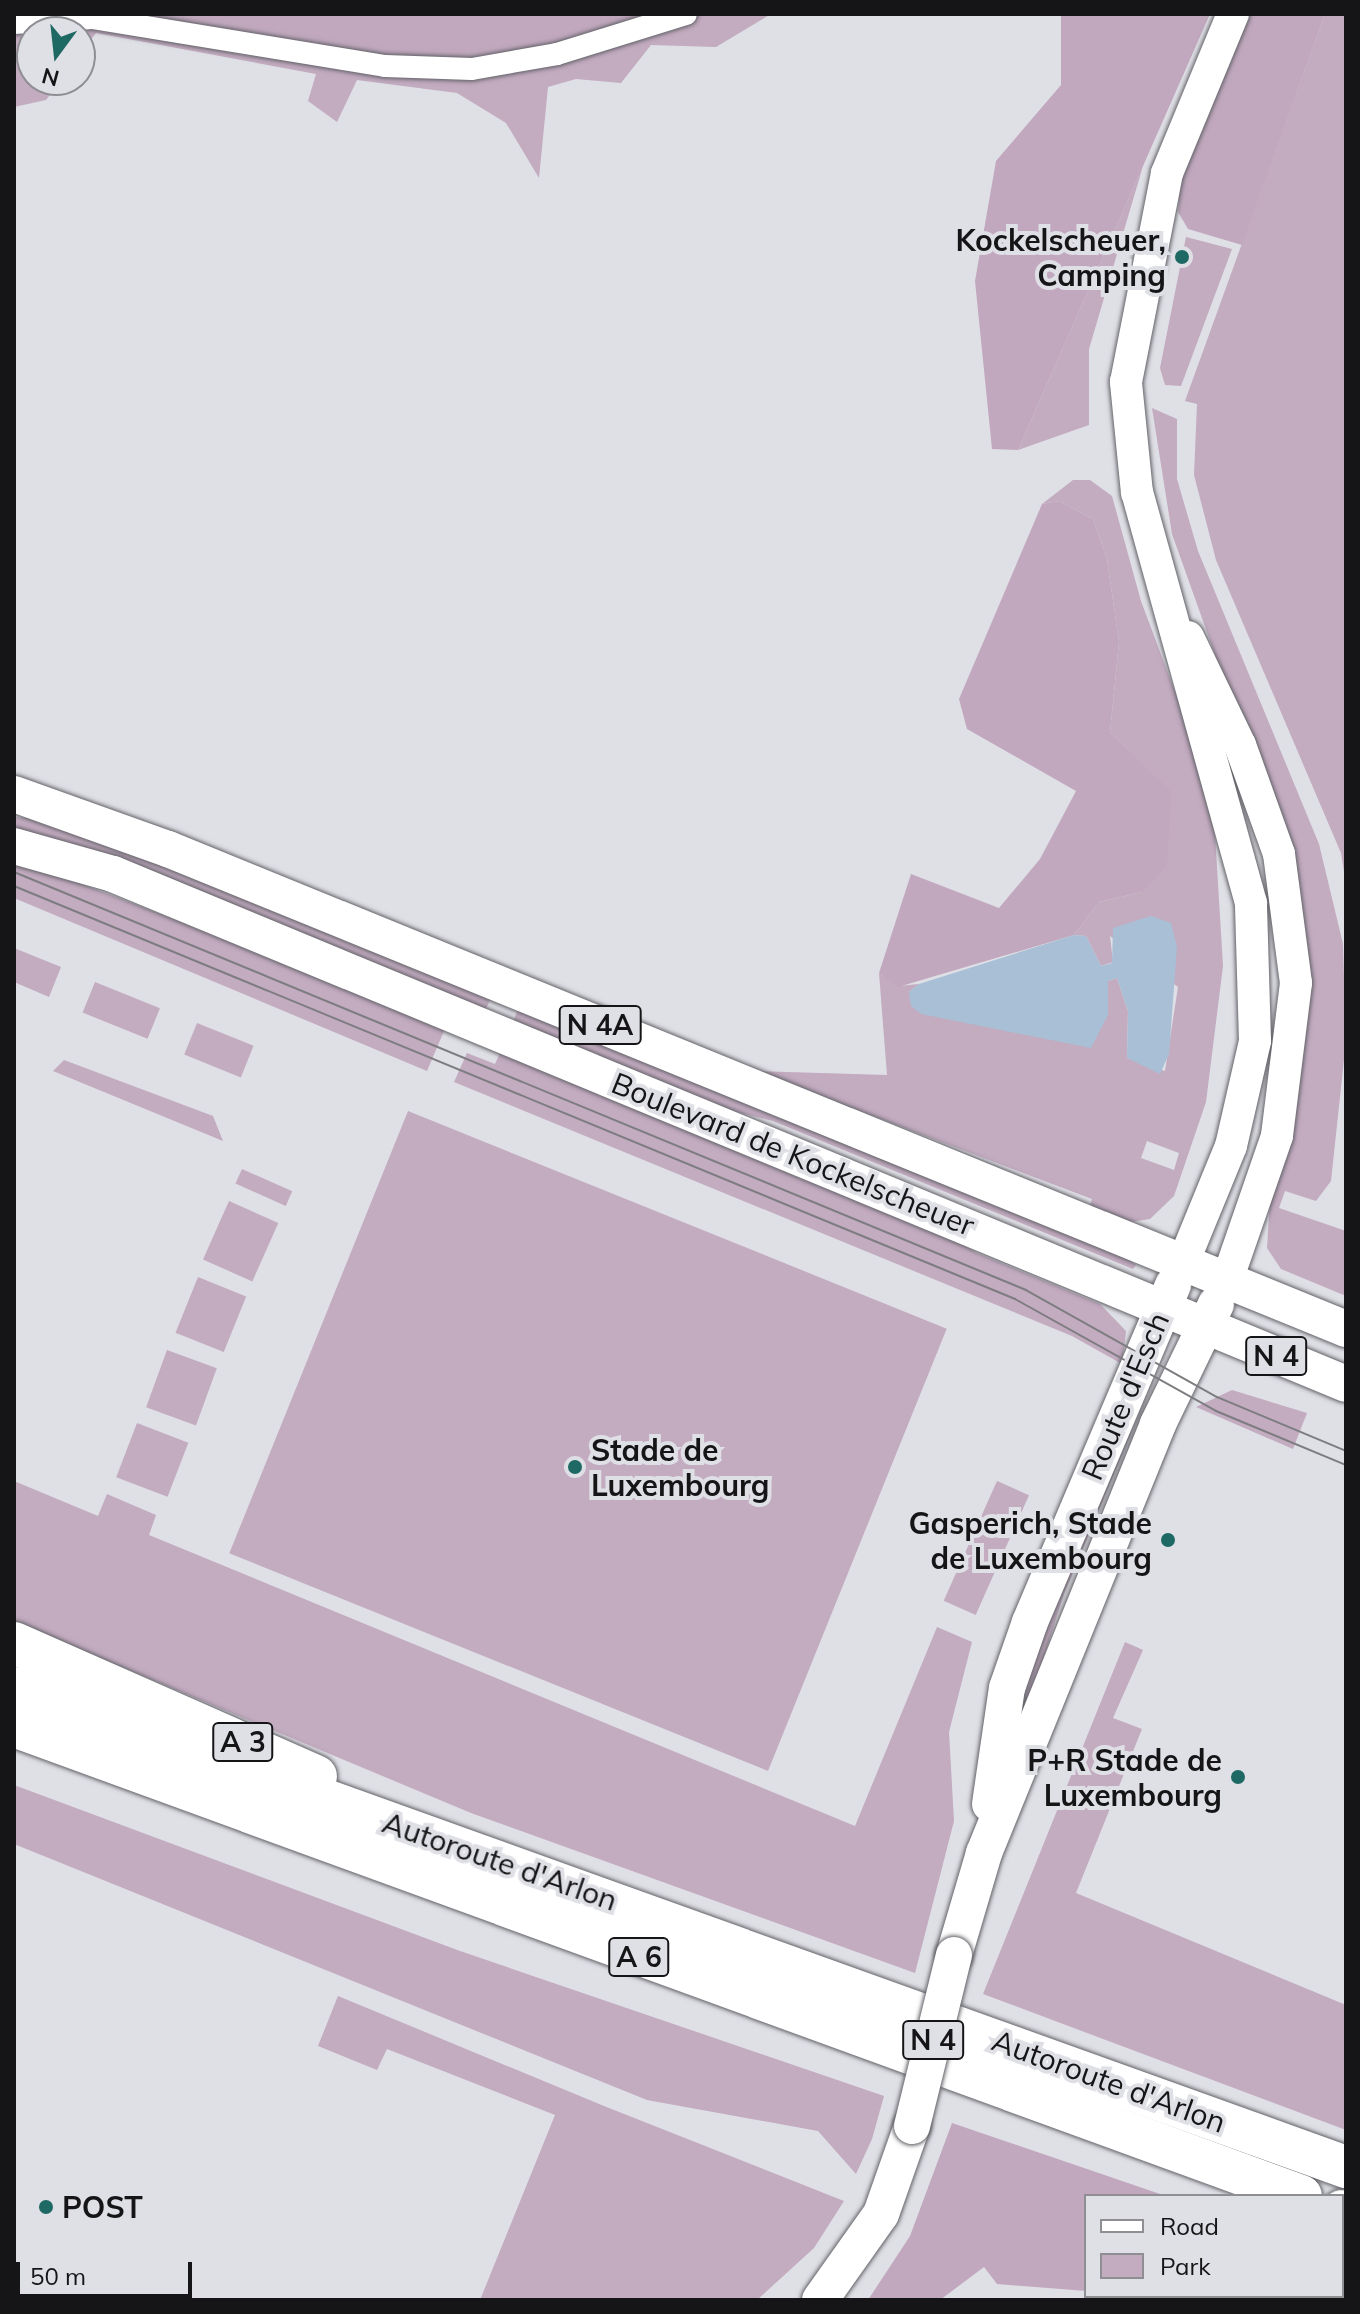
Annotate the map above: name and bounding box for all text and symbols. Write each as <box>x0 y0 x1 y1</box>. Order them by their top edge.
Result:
north arrow <box>16 16 96 96</box>
text: N <box>39 62 62 93</box>
place label: Kockelscheuer, Camping <box>955 222 1166 292</box>
marker: Kockelscheuer, Camping <box>1173 248 1191 266</box>
road number: N 4A <box>558 1001 642 1049</box>
street label: Boulevard de Kockelscheuer <box>606 1065 980 1243</box>
street label: Route d'Esch <box>1074 1307 1176 1485</box>
road number: N 4 <box>1244 1332 1308 1380</box>
place label: Stade de Luxembourg <box>591 1432 769 1502</box>
marker: Stade de Luxembourg <box>566 1458 584 1476</box>
place label: Gasperich, Stade de Luxembourg <box>908 1505 1152 1576</box>
marker: Gasperich, Stade de Luxembourg <box>1159 1531 1177 1549</box>
road number: A 3 <box>211 1718 275 1766</box>
place label: P+R Stade de Luxembourg <box>1027 1742 1222 1812</box>
marker: P+R Stade de Luxembourg <box>1229 1768 1247 1786</box>
street label: Autoroute d'Arlon <box>378 1804 622 1918</box>
road number: A 6 <box>607 1933 671 1981</box>
road number: N 4 <box>901 2016 965 2064</box>
street label: Autoroute d'Arlon <box>987 2022 1231 2140</box>
place label: POST <box>62 2189 143 2225</box>
legend <box>1084 2194 1344 2298</box>
marker: POST <box>37 2198 55 2216</box>
text: Road <box>1160 2211 1219 2241</box>
scale bar <box>20 2246 196 2296</box>
text: Park <box>1160 2251 1211 2281</box>
text: 50 m <box>30 2261 86 2291</box>

